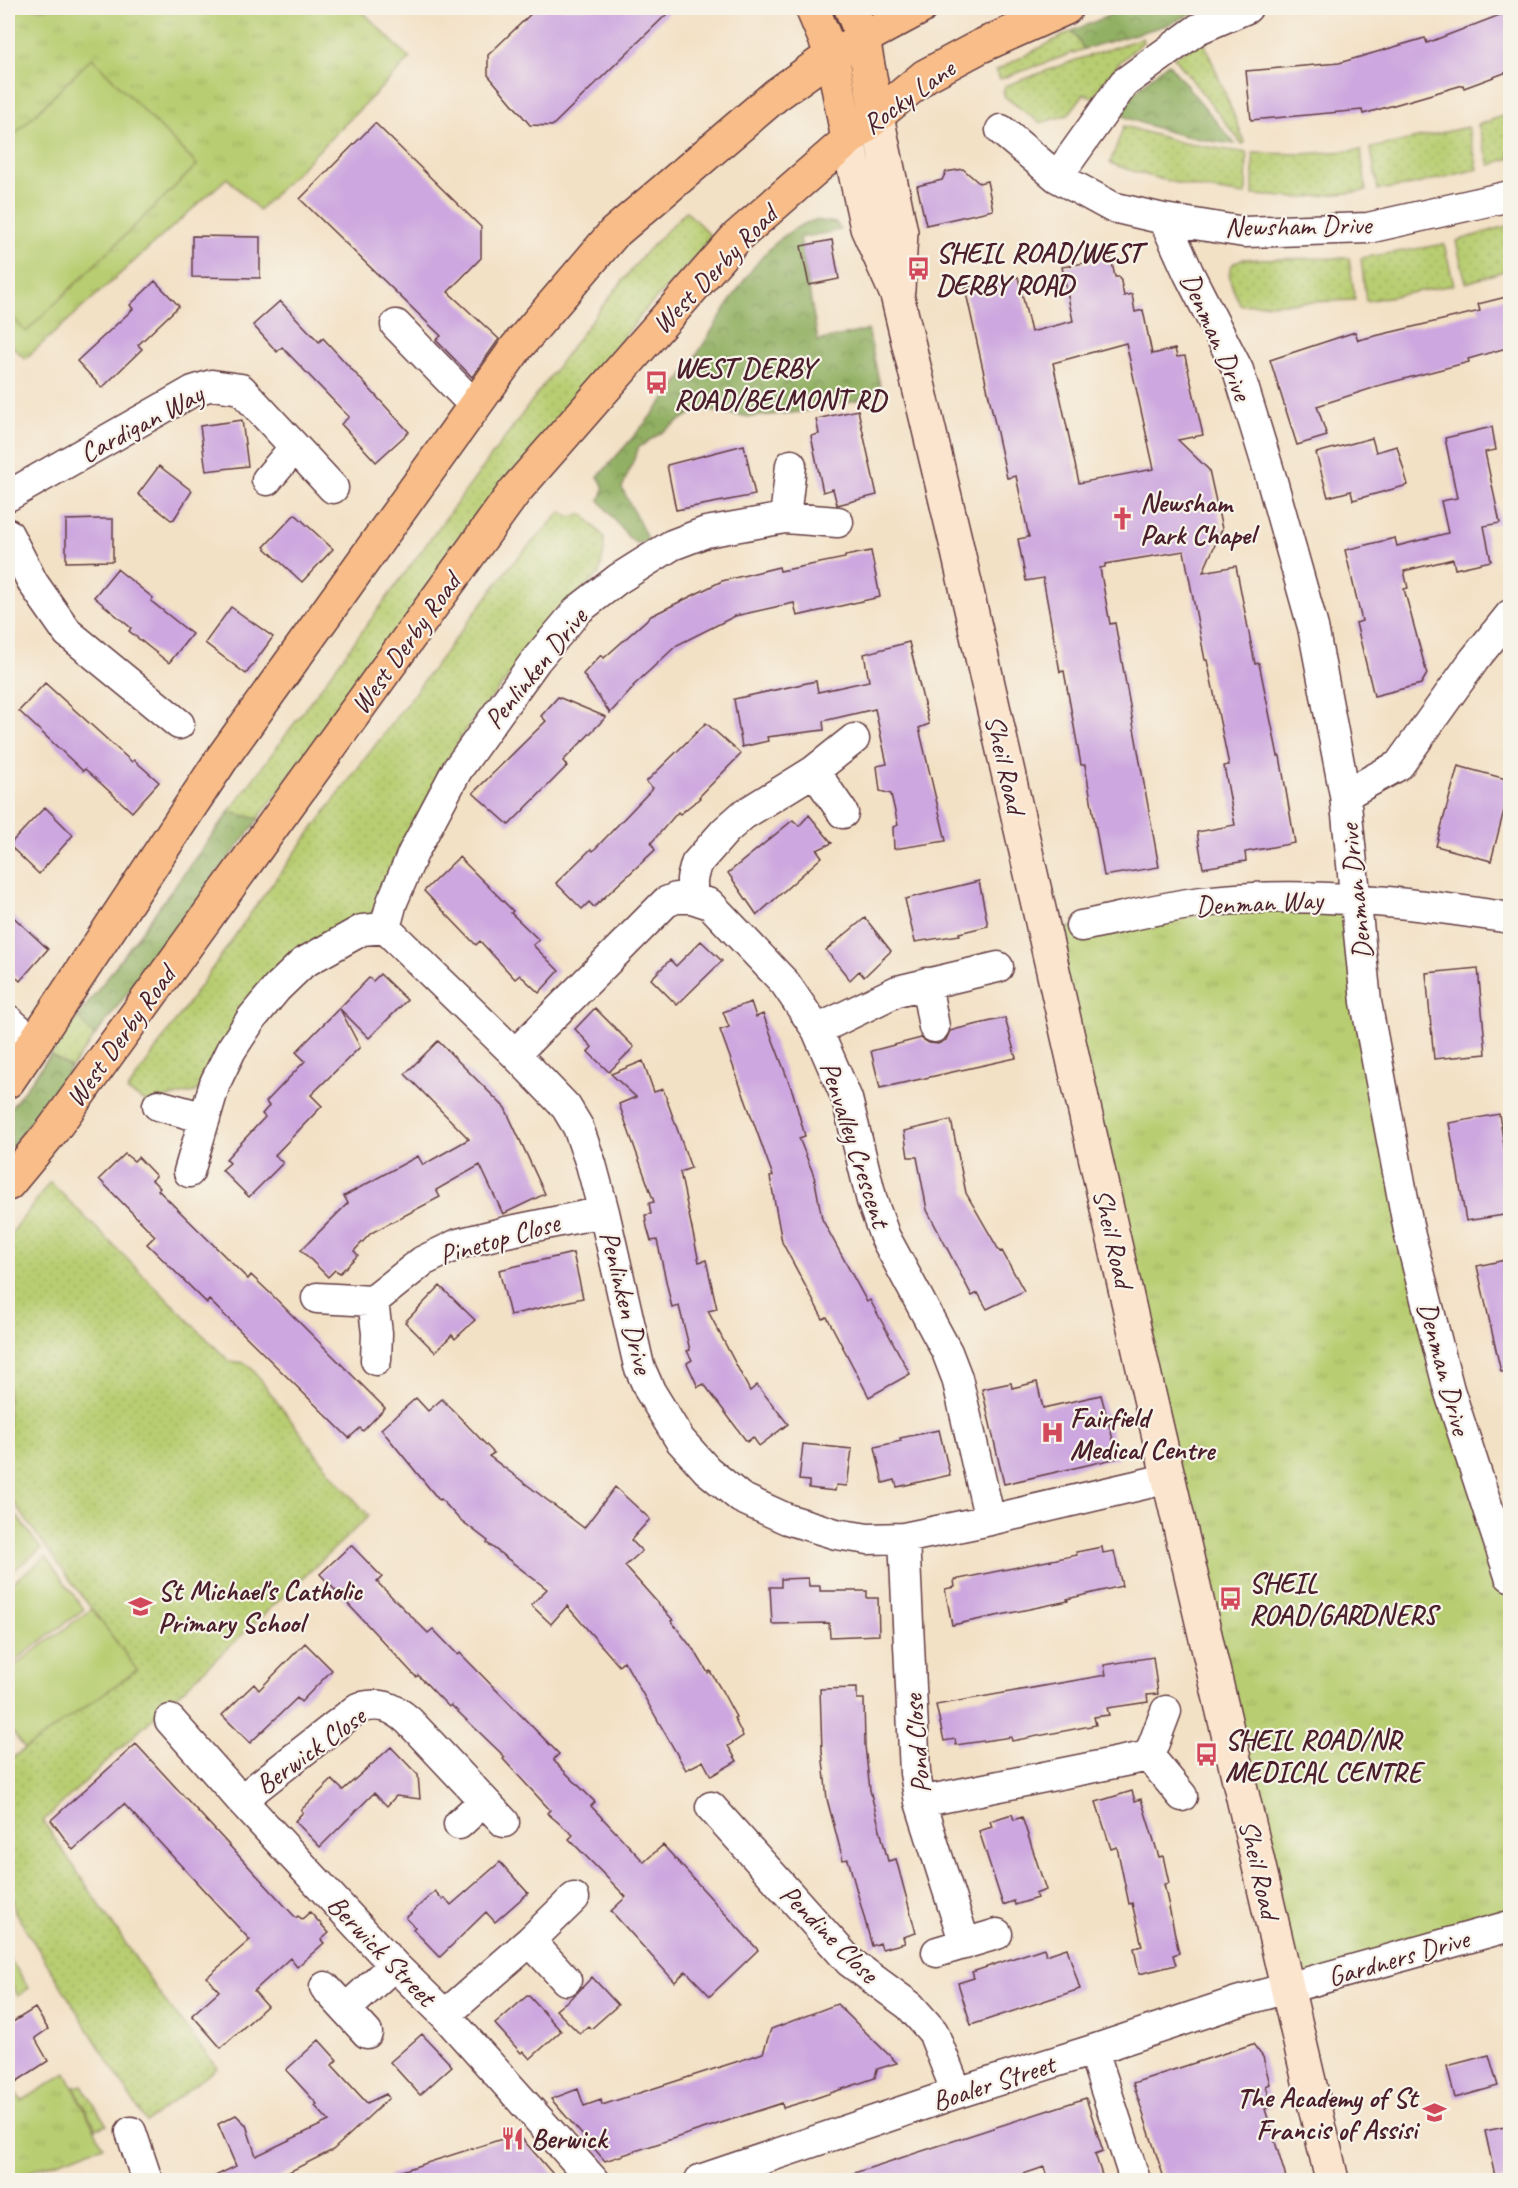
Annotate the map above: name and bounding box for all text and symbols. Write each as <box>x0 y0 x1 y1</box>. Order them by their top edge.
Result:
street label: Rocky Lane <box>855 50 963 142</box>
street label: West Derby Road <box>644 195 787 341</box>
street label: Newsham Drive <box>1224 207 1373 244</box>
place label: SHEIL ROAD/WEST DERBY ROAD <box>936 235 1148 302</box>
bus stop icon: SHEIL ROAD/WEST DERBY ROAD <box>905 255 931 281</box>
street label: Denman Drive <box>1173 267 1261 407</box>
place label: WEST DERBY ROAD/BELMONT RD <box>674 350 889 417</box>
bus stop icon: WEST DERBY ROAD/BELMONT RD <box>643 370 669 396</box>
street label: Cardigan Way <box>74 375 211 470</box>
place label: Newsham Park Chapel <box>1140 485 1260 552</box>
church icon: Newsham Park Chapel <box>1109 505 1135 531</box>
street label: West Derby Road <box>343 563 471 721</box>
street label: Penlinken Drive <box>476 599 596 736</box>
street label: Sheil Road <box>977 711 1035 821</box>
street label: Denman Drive <box>1331 821 1380 961</box>
street label: Denman Way <box>1195 882 1326 923</box>
street label: West Derby Road <box>58 956 186 1114</box>
street label: Penvalley Crescent <box>812 1057 900 1234</box>
street label: Sheil Road <box>1085 1185 1143 1295</box>
street label: Pinetop Close <box>435 1204 565 1272</box>
street label: Penlinken Drive <box>592 1227 662 1379</box>
street label: Denman Drive <box>1410 1298 1480 1440</box>
place label: Fairfield Medical Centre <box>1070 1400 1217 1467</box>
hospital icon: Fairfield Medical Centre <box>1039 1420 1065 1446</box>
place label: SHEIL ROAD/GARDNERS <box>1249 1565 1442 1632</box>
place label: St Michael's Catholic Primary School <box>158 1573 364 1640</box>
bus stop icon: SHEIL ROAD/GARDNERS <box>1218 1585 1244 1611</box>
school or university icon: St Michael's Catholic Primary School <box>127 1593 153 1619</box>
street label: Pond Close <box>895 1691 938 1795</box>
street label: Berwick Close <box>248 1698 374 1802</box>
place label: SHEIL ROAD/NR MEDICAL CENTRE <box>1225 1722 1426 1789</box>
bus stop icon: SHEIL ROAD/NR MEDICAL CENTRE <box>1194 1742 1220 1768</box>
street label: Sheil Road <box>1231 1816 1289 1926</box>
street label: Pendine Close <box>773 1877 888 1991</box>
street label: Berwick Street <box>320 1887 445 2015</box>
street label: Gardners Drive <box>1324 1920 1474 1994</box>
street label: Boaler Street <box>927 2045 1061 2119</box>
place label: The Academy of St Francis of Assisi <box>1237 2080 1421 2147</box>
school or university icon: The Academy of St Francis of Assisi <box>1422 2100 1448 2126</box>
place label: Berwick <box>531 2121 609 2156</box>
restaurant icon: Berwick <box>500 2125 526 2151</box>

